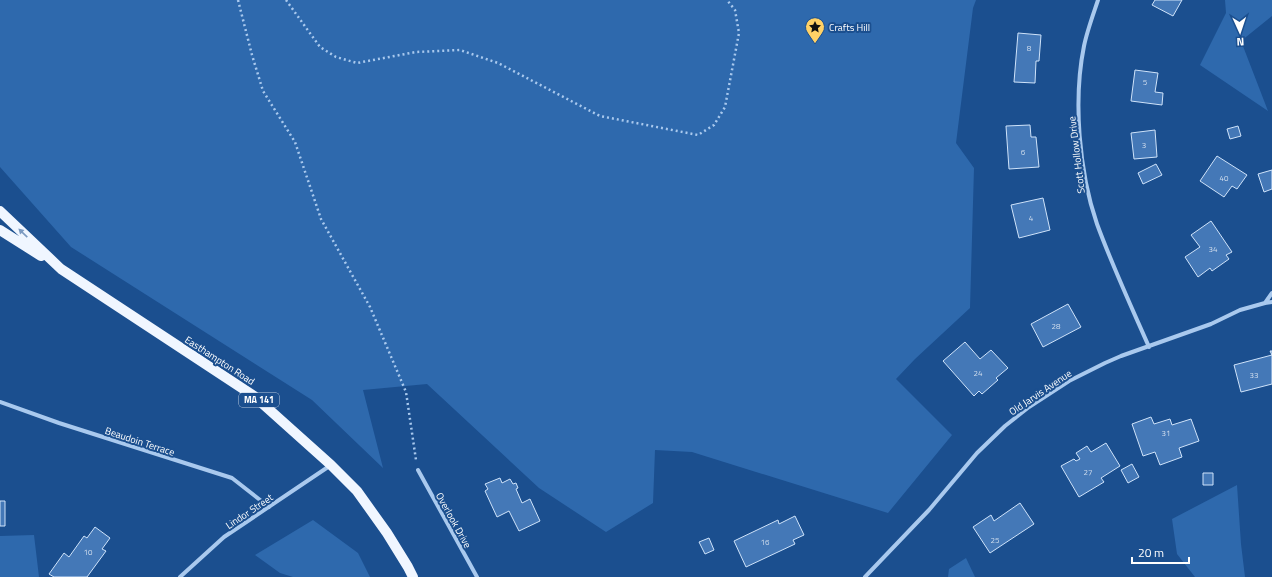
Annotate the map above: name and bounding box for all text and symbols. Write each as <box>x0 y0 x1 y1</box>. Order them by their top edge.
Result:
north arrow <box>1220 12 1260 52</box>
place icon: Crafts Hill <box>804 16 826 44</box>
place label: Crafts Hill <box>829 20 870 35</box>
text: N <box>1236 34 1245 50</box>
house number: 8 <box>1027 42 1032 54</box>
house number: 5 <box>1143 76 1148 88</box>
street label: Scott Hollow Drive <box>1064 115 1089 194</box>
house number: 3 <box>1142 139 1146 151</box>
house number: 6 <box>1021 146 1026 158</box>
house number: 40 <box>1220 172 1229 184</box>
house number: 4 <box>1029 212 1034 224</box>
one-way arrow <box>18 228 28 238</box>
house number: 34 <box>1209 243 1218 255</box>
house number: 28 <box>1052 320 1061 332</box>
street label: Easthampton Road <box>182 332 258 389</box>
street label: Old Jarvis Avenue <box>1006 366 1075 419</box>
house number: 24 <box>974 367 983 379</box>
house number: 33 <box>1250 369 1258 381</box>
road number: MA 141 <box>239 393 279 407</box>
street label: Beaudoin Terrace <box>103 423 177 460</box>
house number: 31 <box>1162 427 1170 439</box>
house number: 27 <box>1084 466 1092 478</box>
street label: Lindor Street <box>223 490 276 533</box>
street label: Overlook Drive <box>432 490 475 551</box>
house number: 25 <box>991 534 1000 546</box>
house number: 16 <box>761 536 770 548</box>
scale bar <box>1132 539 1189 565</box>
text: 20 m <box>1138 543 1164 562</box>
house number: 10 <box>84 546 93 558</box>

